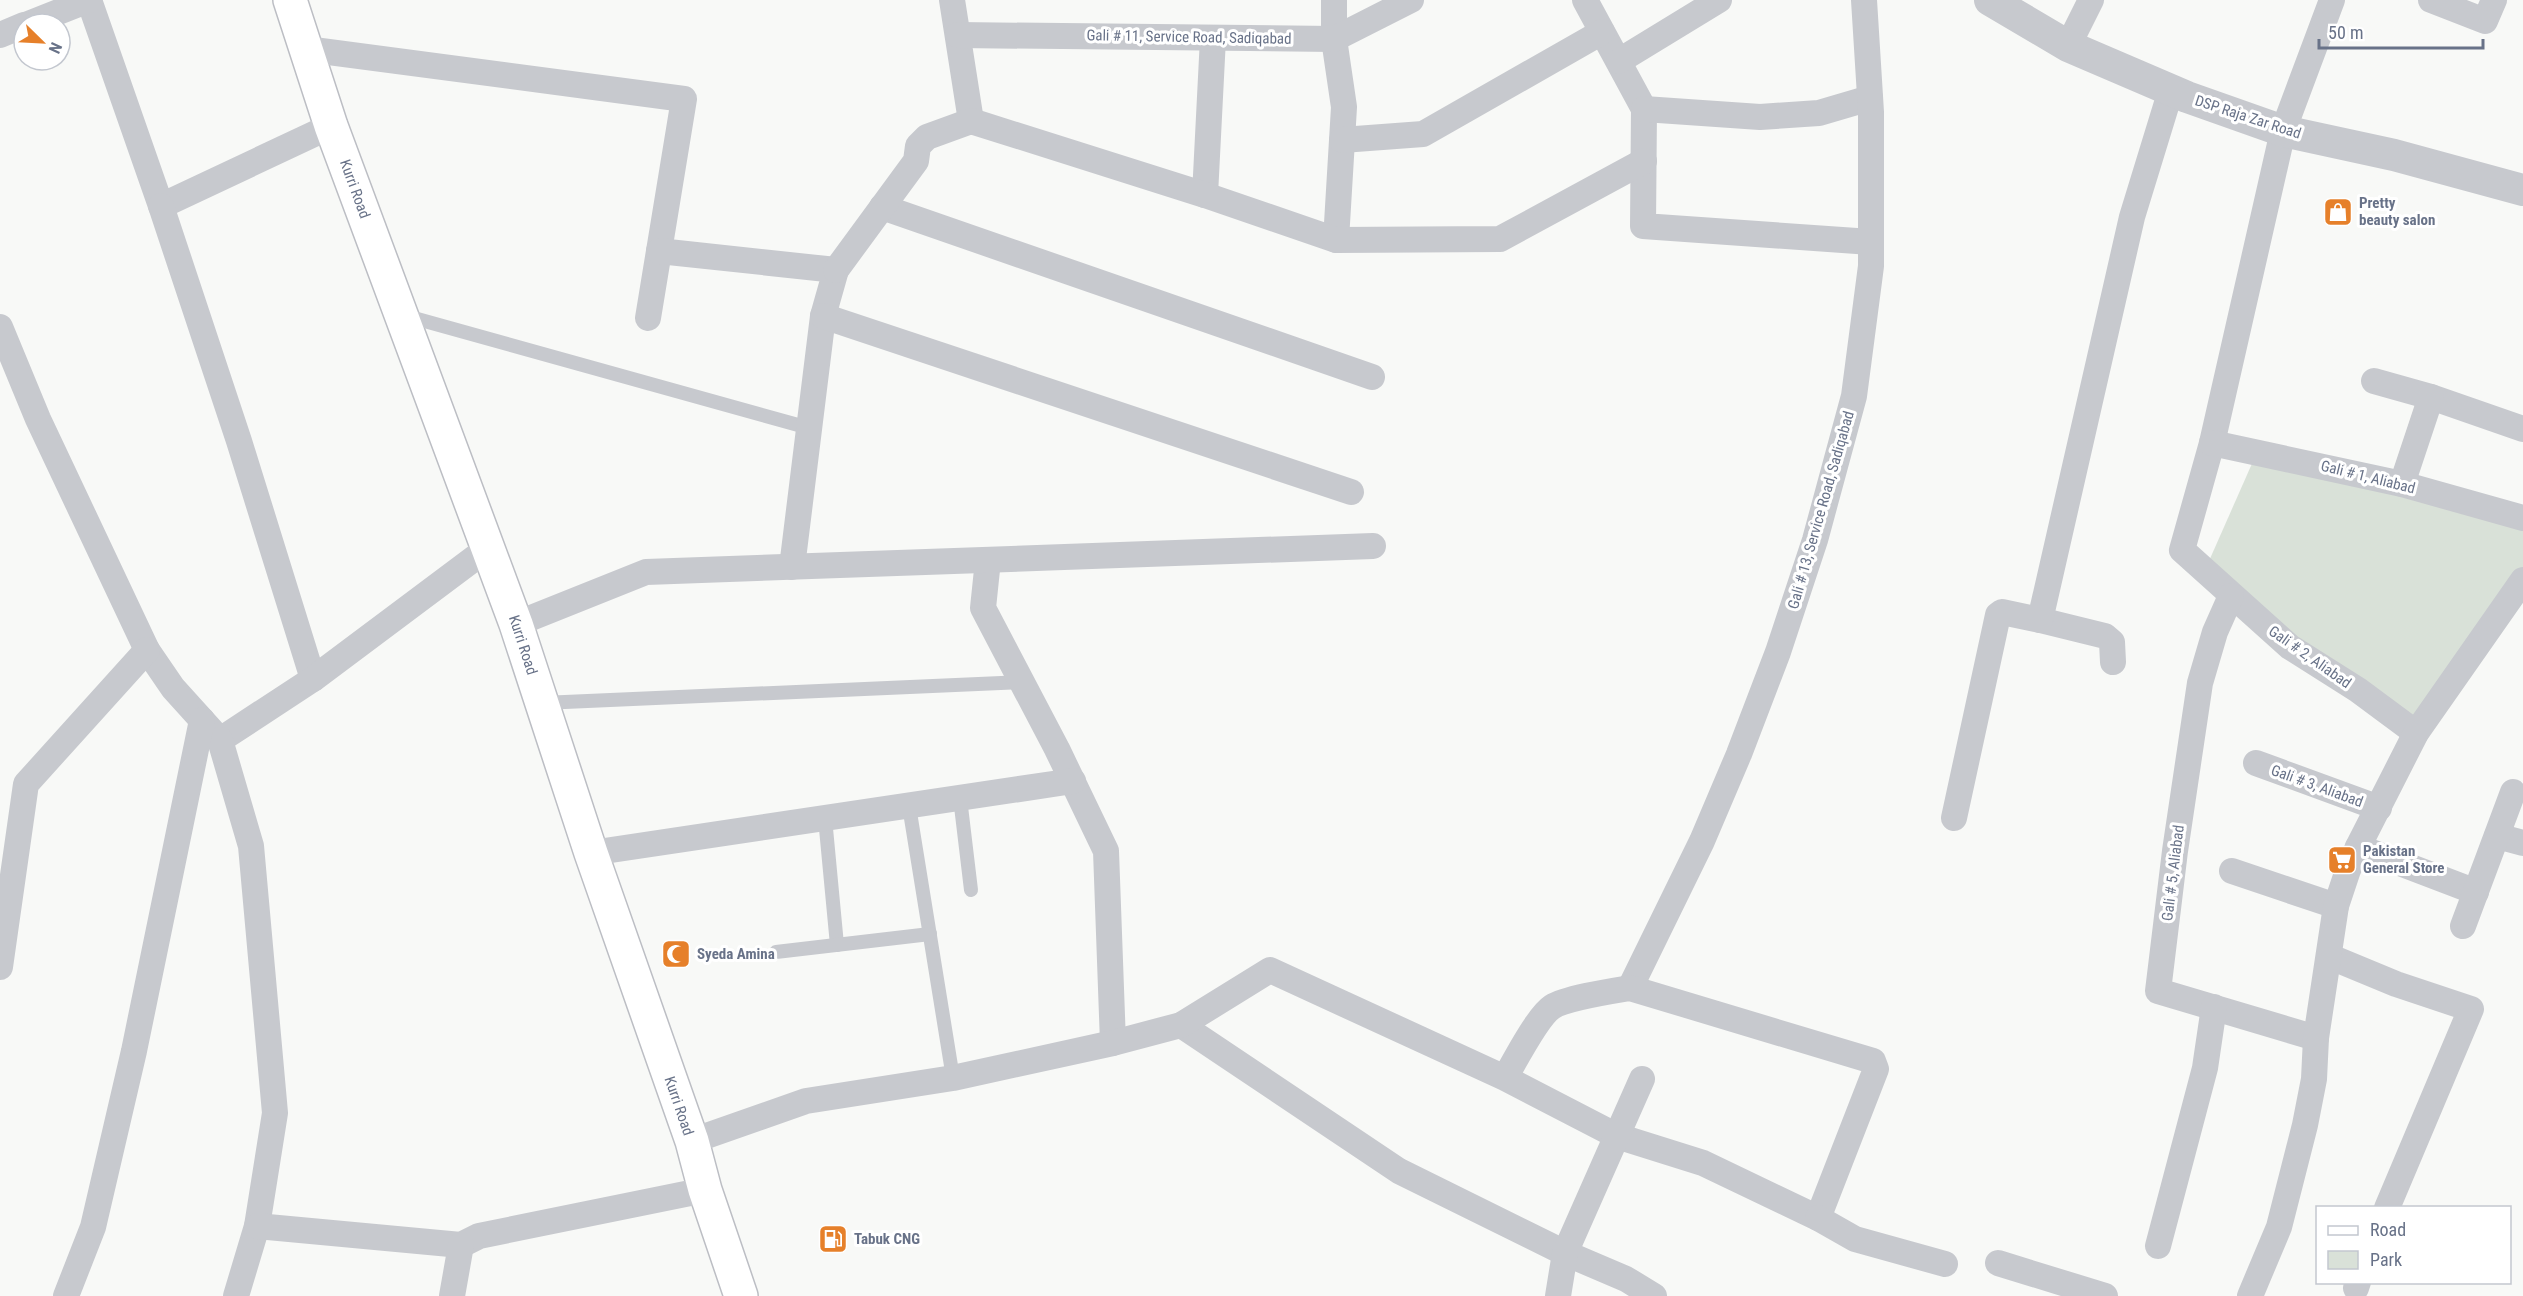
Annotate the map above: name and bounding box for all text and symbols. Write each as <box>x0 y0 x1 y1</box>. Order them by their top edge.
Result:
north arrow <box>12 12 72 72</box>
scale bar <box>2319 12 2482 50</box>
text: 50 m <box>2328 22 2363 43</box>
street label: Gali # 11, Service Road, Sadiqabad <box>1086 26 1292 48</box>
text: N <box>45 40 66 56</box>
street label: DSP Raja Zar Road <box>2193 91 2303 143</box>
street label: Kurri Road <box>336 157 374 221</box>
place label: Pretty beauty salon <box>2359 194 2435 229</box>
shop icon: Pretty beauty salon <box>2322 196 2354 228</box>
street label: Gali # 13, Service Road, Sadiqabad <box>1784 409 1858 611</box>
street label: Gali # 1, Aliabad <box>2319 457 2417 497</box>
street label: Kurri Road <box>505 613 541 677</box>
street label: Gali # 2, Aliabad <box>2265 622 2355 692</box>
street label: Gali # 3, Aliabad <box>2269 761 2365 811</box>
street label: Gali # 5, Aliabad <box>2158 824 2188 922</box>
place label: Pakistan General Store <box>2363 842 2445 877</box>
supermarket icon: Pakistan General Store <box>2326 844 2358 876</box>
mosque icon: Syeda Amina <box>660 938 692 970</box>
place label: Syeda Amina <box>697 945 775 963</box>
street label: Kurri Road <box>660 1074 698 1138</box>
legend <box>2316 1206 2511 1284</box>
text: Road <box>2370 1219 2406 1240</box>
fuel station icon: Tabuk CNG <box>817 1223 849 1255</box>
place label: Tabuk CNG <box>854 1230 920 1248</box>
text: Park <box>2370 1249 2402 1270</box>

